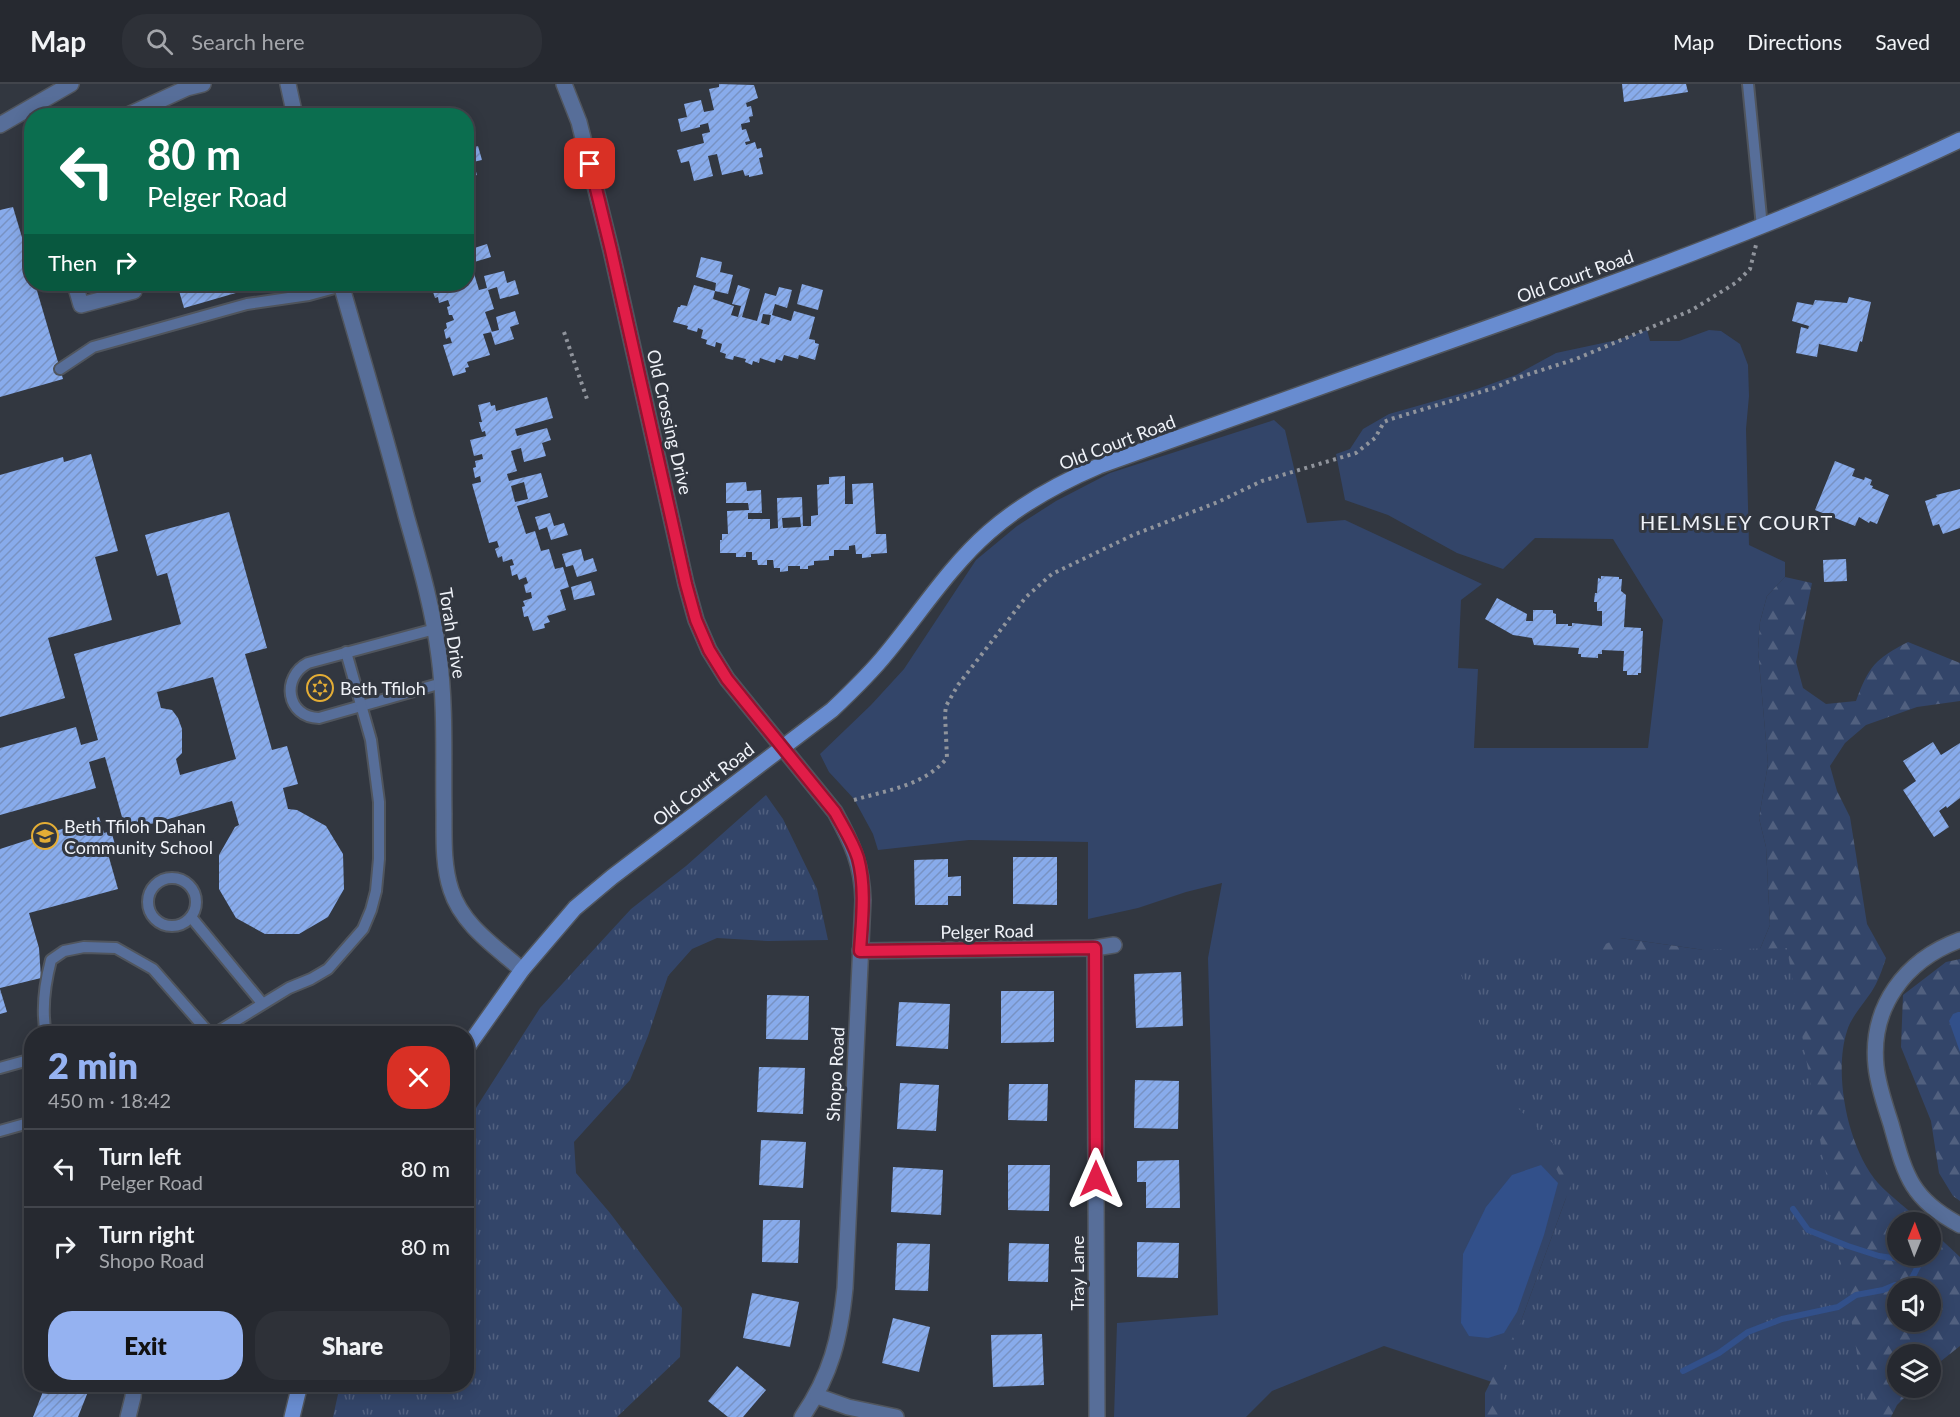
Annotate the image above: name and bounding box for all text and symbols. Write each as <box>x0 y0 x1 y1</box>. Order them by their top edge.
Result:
search box <box>122 14 542 68</box>
text: Map <box>30 24 86 58</box>
icon: search <box>143 25 176 58</box>
text: Search here <box>191 28 305 55</box>
text: Map <box>1673 29 1714 54</box>
text: Directions <box>1747 29 1842 54</box>
text: Saved <box>1875 29 1930 54</box>
text: 80 m <box>147 129 241 179</box>
icon: left <box>48 132 126 210</box>
pin <box>564 138 615 189</box>
icon: arrive <box>573 147 606 180</box>
text: Pelger Road <box>147 180 287 213</box>
street label: Old Court Road <box>1514 245 1636 307</box>
icon: right <box>109 246 142 279</box>
text: Then <box>48 249 97 276</box>
street label: Old Crossing Drive <box>643 347 697 497</box>
street label: Old Court Road <box>1056 410 1178 474</box>
district label: HELMSLEY COURT <box>1640 510 1834 534</box>
street label: Torah Drive <box>435 586 471 680</box>
synagogue icon: Beth Tfiloh <box>305 673 335 703</box>
place label: Beth Tfiloh <box>340 677 426 699</box>
street label: Old Court Road <box>648 738 758 830</box>
place label: Beth Tfiloh Dahan Community School <box>64 815 213 858</box>
school or university icon: Beth Tfiloh Dahan Community School <box>30 821 60 851</box>
street label: Pelger Road <box>940 919 1034 943</box>
street label: Shopo Road <box>822 1026 848 1122</box>
text: 2 min <box>48 1043 138 1087</box>
button: close <box>387 1046 450 1109</box>
text: 450 m · 18:42 <box>48 1088 171 1112</box>
text: Turn left <box>99 1143 181 1170</box>
position arrow <box>1064 1147 1128 1211</box>
icon: left <box>48 1152 81 1185</box>
text: 80 m <box>401 1155 450 1182</box>
text: Pelger Road <box>99 1170 203 1194</box>
north arrow <box>1887 1212 1941 1266</box>
map controls <box>1887 1212 1941 1398</box>
text: Turn right <box>99 1221 194 1248</box>
icon: right <box>48 1230 81 1263</box>
text: 80 m <box>401 1233 450 1260</box>
street label: Tray Lane <box>1066 1236 1088 1310</box>
text: Shopo Road <box>99 1248 204 1272</box>
button: sound <box>1887 1278 1941 1332</box>
button: Exit <box>48 1311 243 1380</box>
button: Share <box>255 1311 450 1380</box>
button: layers <box>1887 1344 1941 1398</box>

